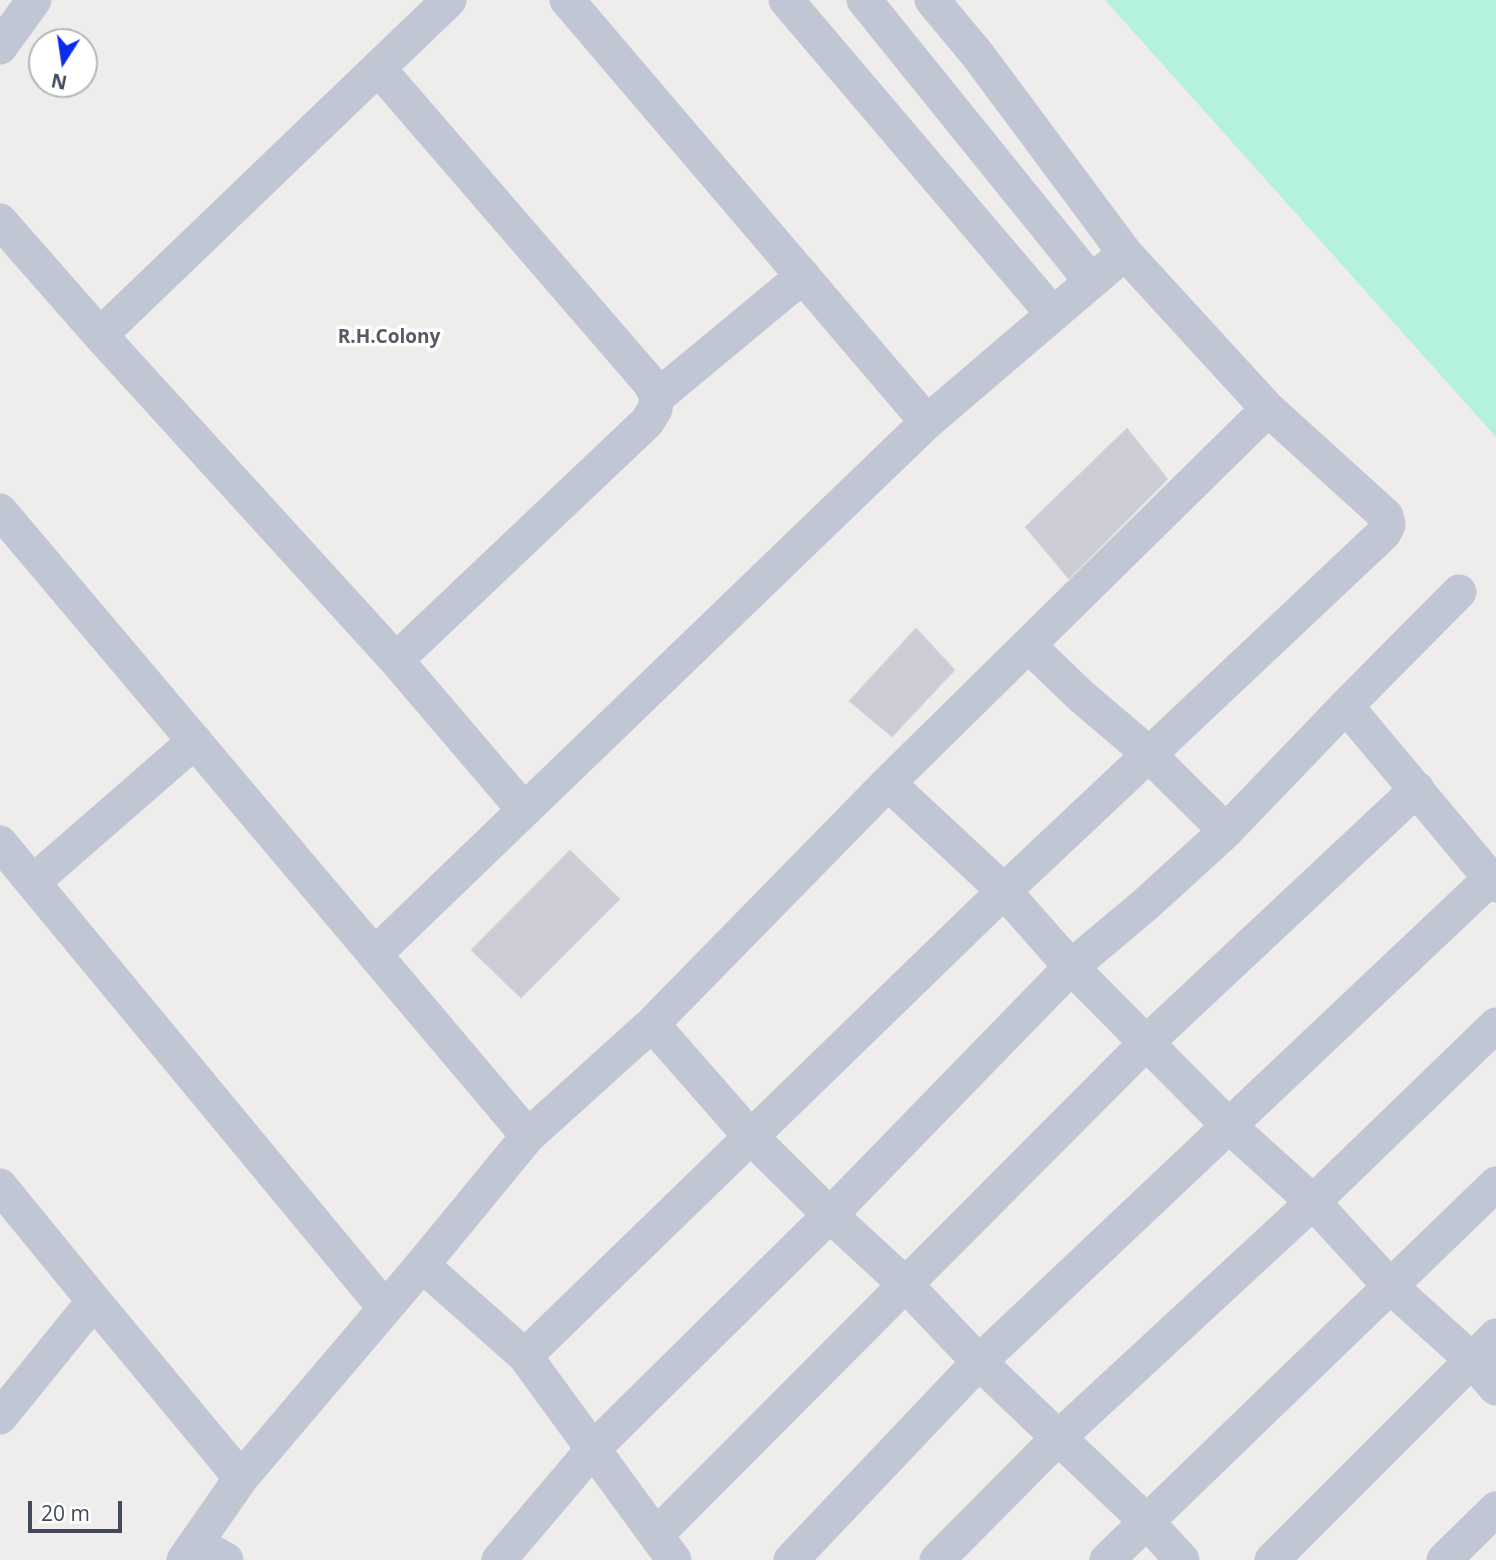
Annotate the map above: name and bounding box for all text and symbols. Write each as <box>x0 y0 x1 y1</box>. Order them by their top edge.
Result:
north arrow <box>28 28 98 98</box>
text: N <box>49 67 69 96</box>
district label: R.H.Colony <box>338 327 440 349</box>
scale bar <box>32 1486 126 1530</box>
text: 20 m <box>41 1499 90 1527</box>

